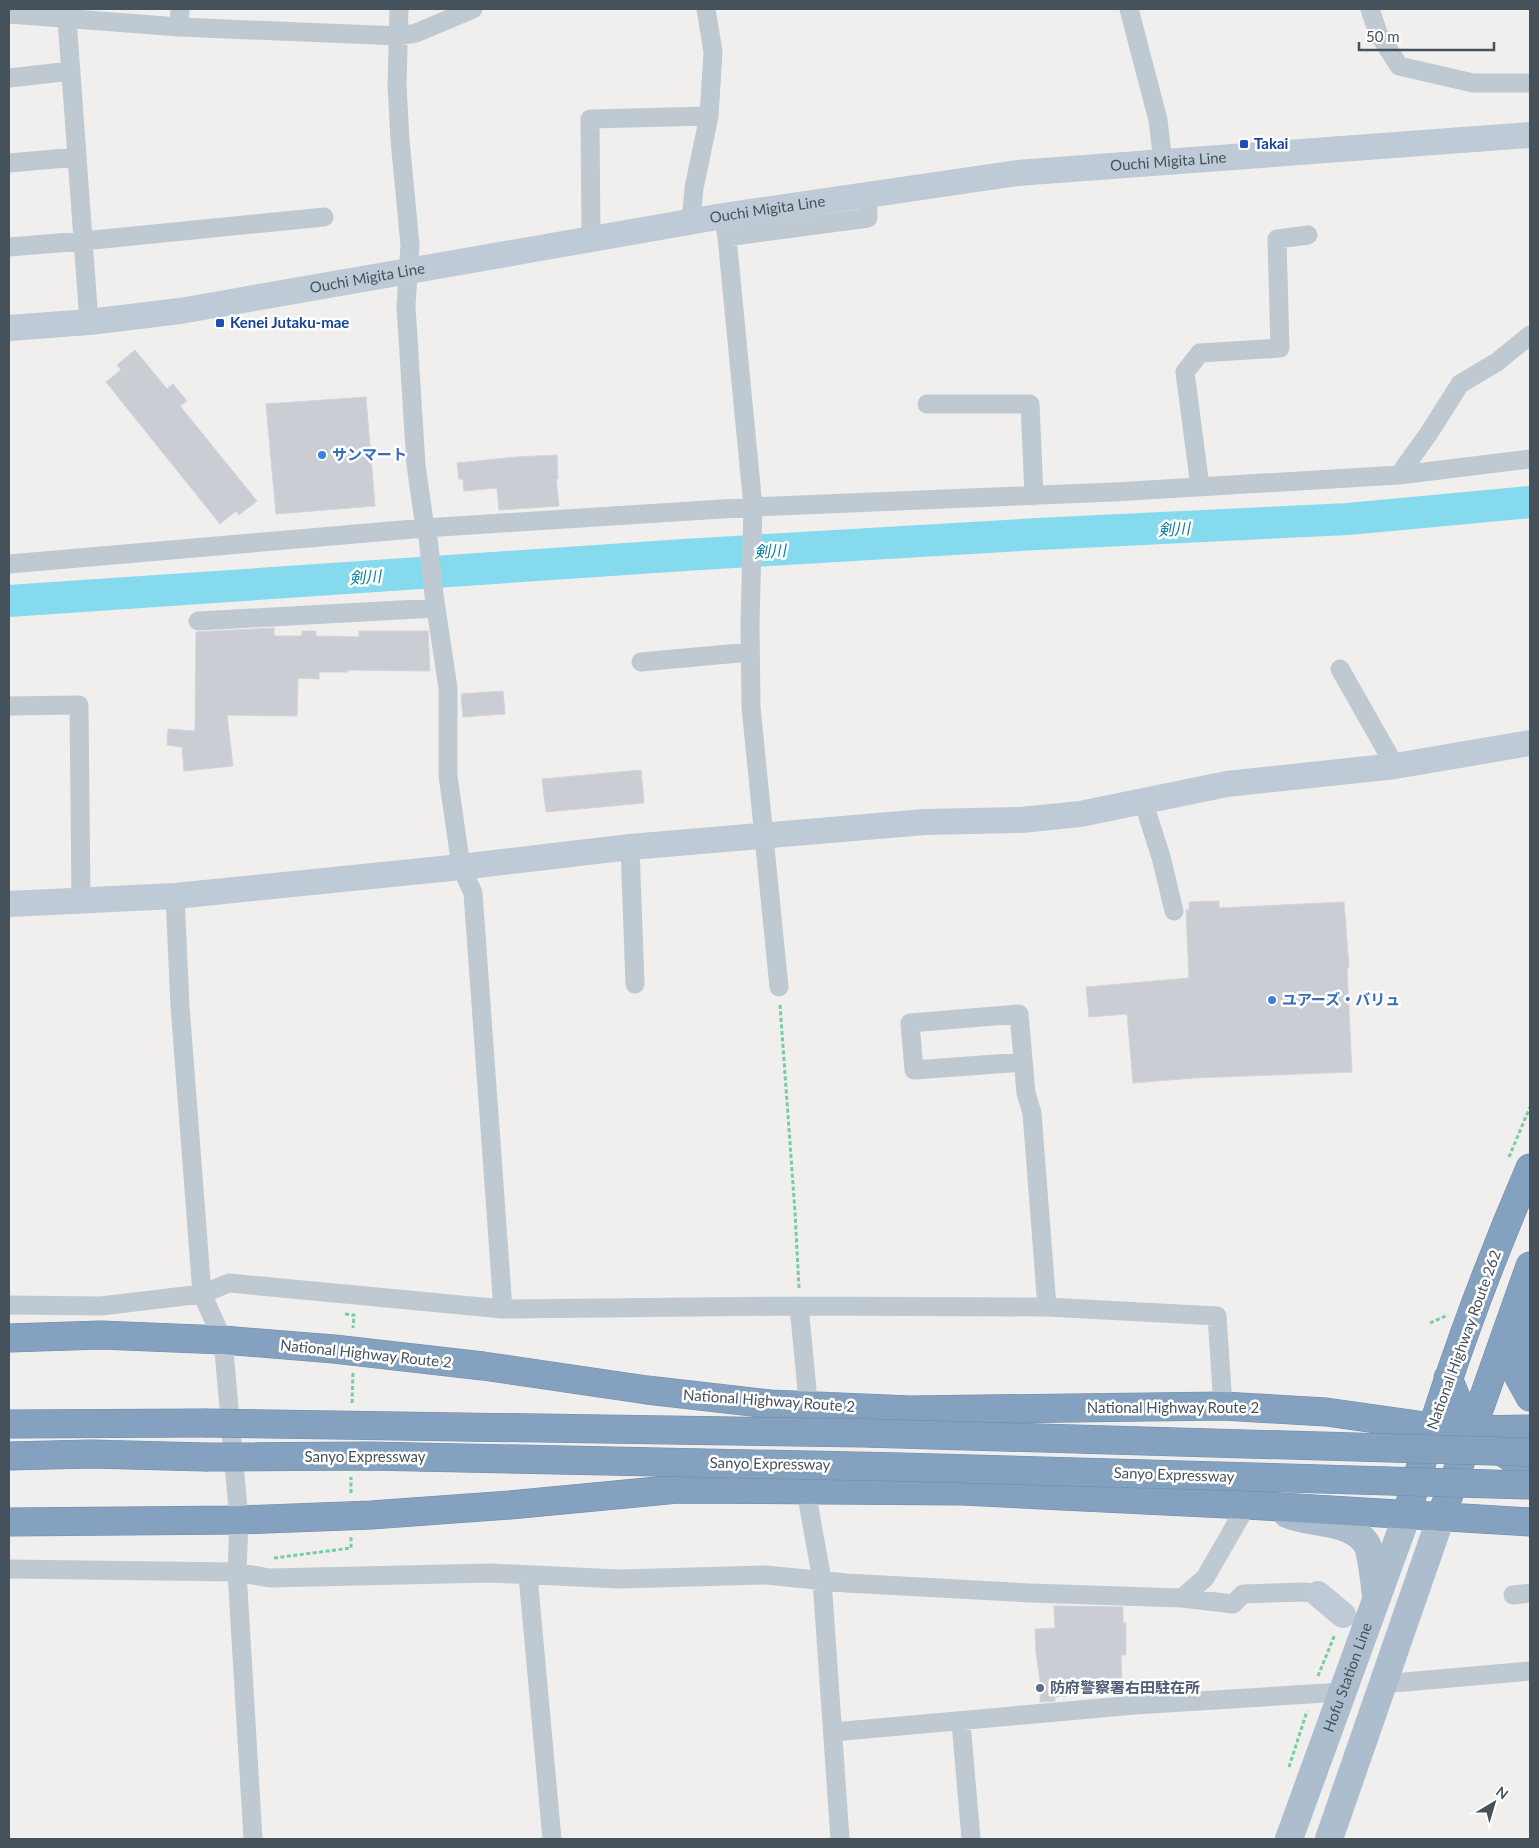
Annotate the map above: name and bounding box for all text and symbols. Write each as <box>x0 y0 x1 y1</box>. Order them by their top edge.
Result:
scale bar <box>1359 20 1494 52</box>
text: 50 m <box>1366 27 1400 45</box>
place label: Takai <box>1254 134 1289 152</box>
marker: Takai <box>1238 138 1250 150</box>
street label: Ouchi Migita Line <box>1110 148 1227 174</box>
street label: Ouchi Migita Line <box>708 191 826 226</box>
street label: Ouchi Migita Line <box>308 258 426 296</box>
place label: Kenei Jutaku-mae <box>230 313 349 331</box>
marker: Kenei Jutaku-mae <box>214 317 226 329</box>
place label: サンマート <box>332 445 407 463</box>
marker: サンマート <box>316 449 328 461</box>
water label: 剣川 <box>1157 518 1192 539</box>
water label: 剣川 <box>753 540 788 561</box>
water label: 剣川 <box>348 566 384 587</box>
place label: ユアーズ・バリュ <box>1282 990 1400 1008</box>
marker: ユアーズ・バリュ <box>1266 994 1278 1006</box>
street label: National Highway Route 262 <box>1422 1247 1504 1432</box>
street label: National Highway Route 2 <box>279 1335 453 1371</box>
street label: National Highway Route 2 <box>682 1385 856 1415</box>
street label: National Highway Route 2 <box>1087 1398 1259 1416</box>
street label: Sanyo Expressway <box>305 1447 426 1465</box>
street label: Sanyo Expressway <box>709 1453 831 1473</box>
street label: Sanyo Expressway <box>1113 1463 1235 1485</box>
street label: Hofu Station Line <box>1319 1620 1375 1734</box>
place label: 防府警察署右田駐在所 <box>1050 1678 1200 1696</box>
marker: 防府警察署右田駐在所 <box>1034 1682 1046 1694</box>
north arrow <box>1469 1778 1519 1828</box>
text: N <box>1493 1782 1512 1802</box>

